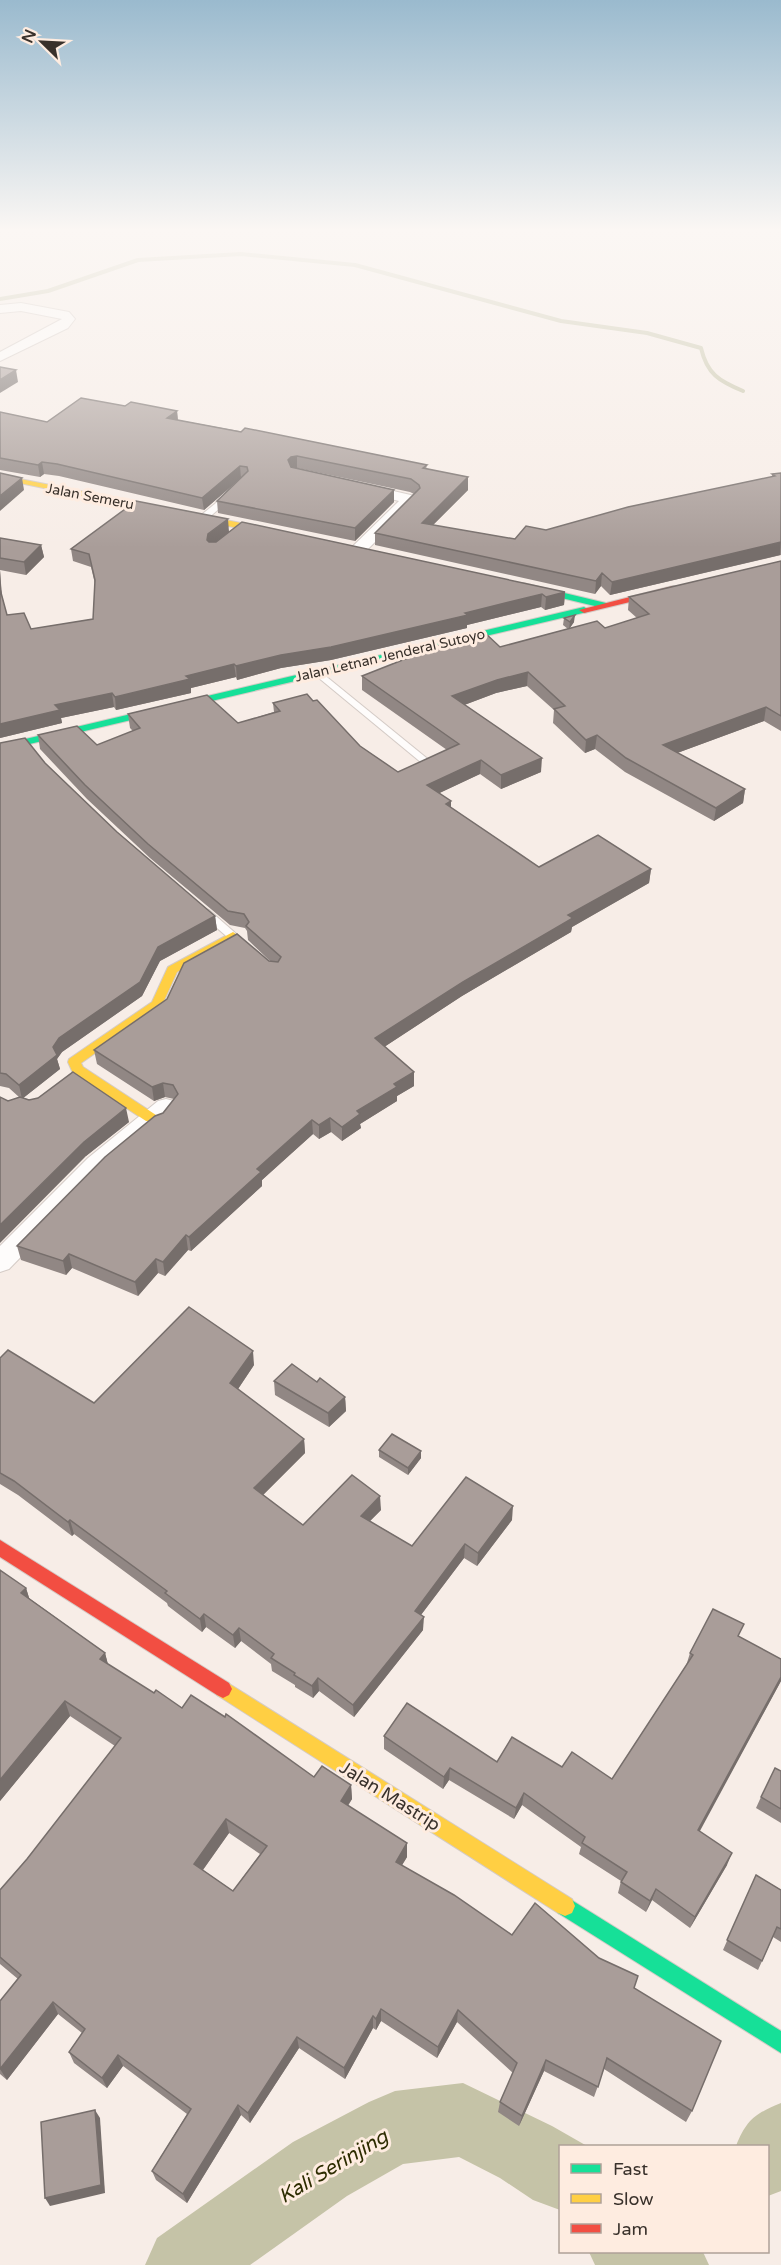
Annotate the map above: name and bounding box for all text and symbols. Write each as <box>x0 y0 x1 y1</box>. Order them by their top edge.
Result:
north arrow <box>12 12 72 72</box>
text: N <box>17 26 41 46</box>
street label: Jalan Semeru <box>45 480 135 513</box>
street label: Jalan Letnan Jenderal Sutoyo <box>293 625 487 686</box>
street label: Jalan Mastrip <box>336 1756 444 1836</box>
water label: Kali Serinjing <box>275 2124 394 2209</box>
legend <box>559 2145 769 2253</box>
text: Fast <box>613 2158 648 2180</box>
text: Slow <box>613 2188 654 2210</box>
text: Jam <box>613 2218 648 2240</box>

